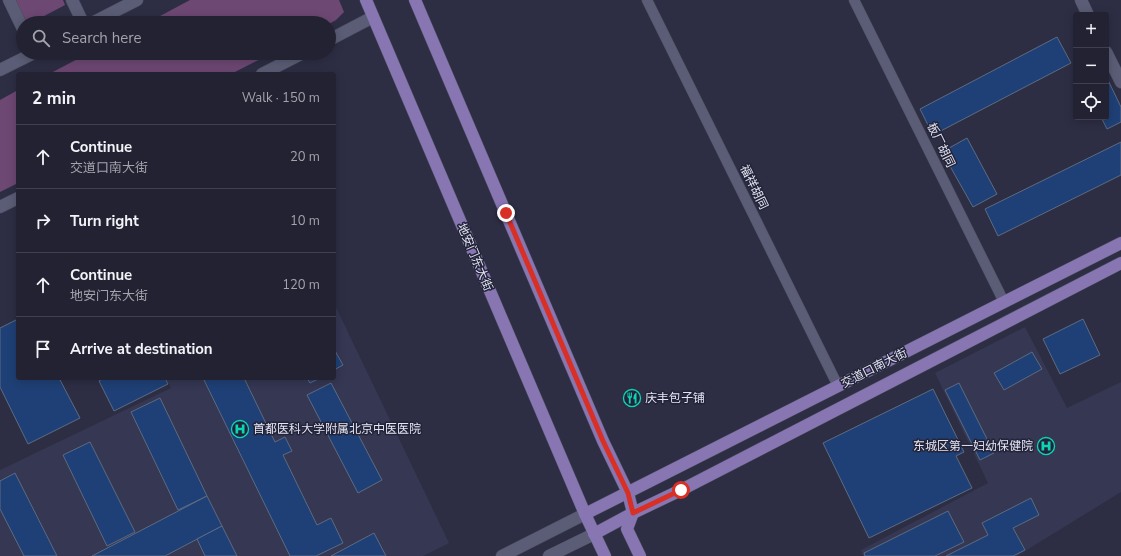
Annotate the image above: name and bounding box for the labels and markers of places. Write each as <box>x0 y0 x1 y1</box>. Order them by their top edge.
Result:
restaurant icon: 庆丰包子铺 <box>622 388 642 408</box>
place label: 庆丰包子铺 <box>645 390 705 406</box>
hospital icon: 首都医科大学附属北京中医医院 <box>230 419 250 439</box>
place label: 首都医科大学附属北京中医医院 <box>253 421 421 437</box>
hospital icon: 东城区第一妇幼保健院 <box>1036 436 1056 456</box>
place label: 东城区第一妇幼保健院 <box>913 438 1033 454</box>

